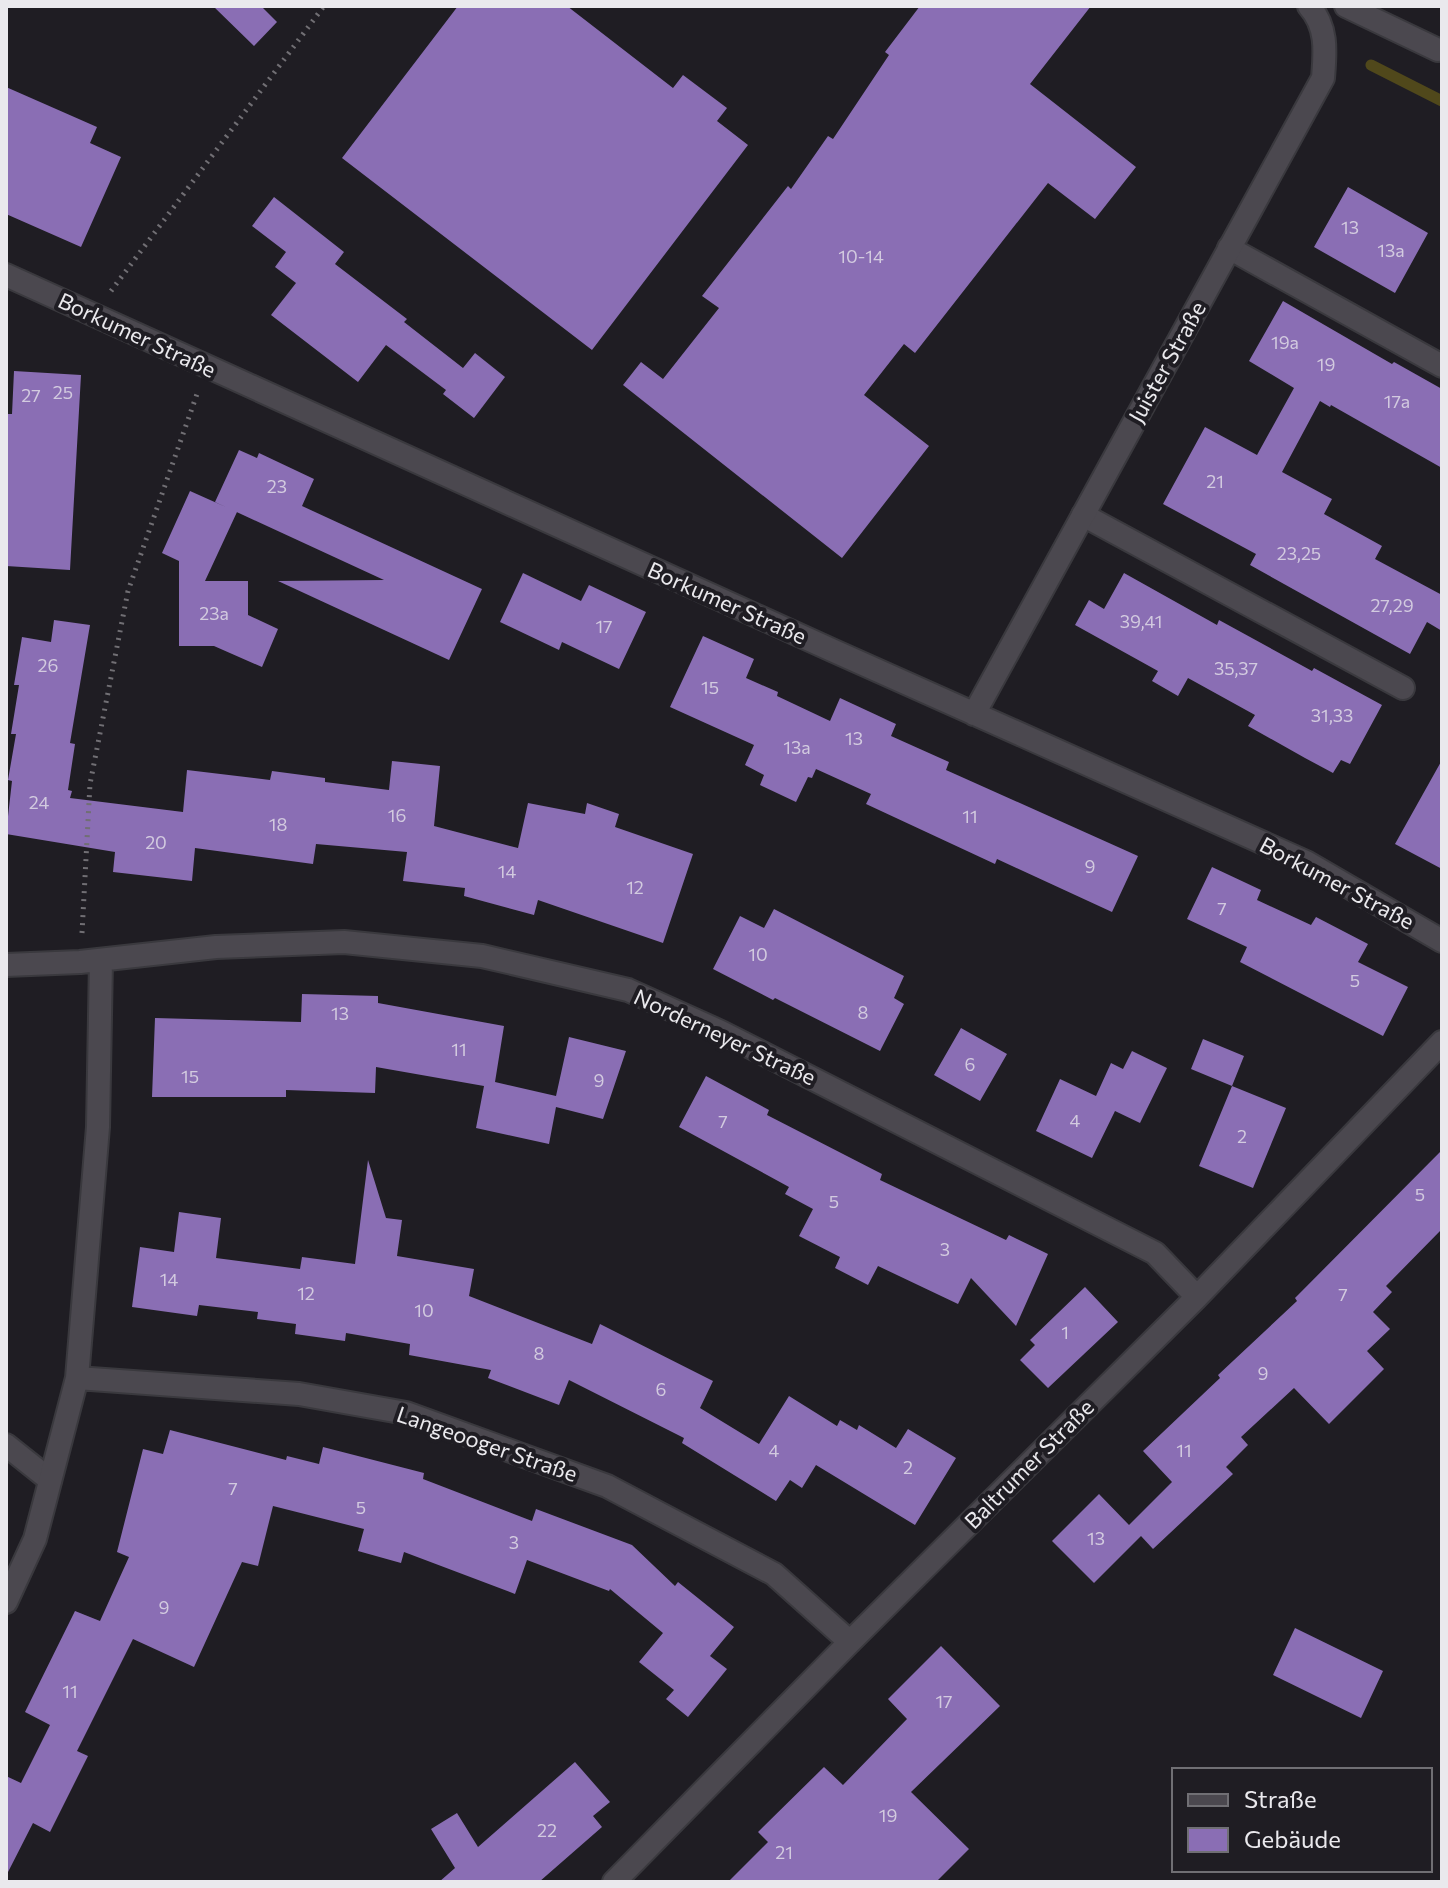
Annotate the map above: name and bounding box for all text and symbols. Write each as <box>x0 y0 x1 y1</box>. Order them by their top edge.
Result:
house number: 13 <box>1341 216 1359 238</box>
house number: 13a <box>1377 239 1405 261</box>
house number: 10-14 <box>838 245 884 267</box>
street label: Borkumer Straße <box>54 286 220 383</box>
street label: Juister Straße <box>1122 296 1211 427</box>
house number: 19a <box>1271 331 1299 353</box>
house number: 19 <box>1317 353 1335 375</box>
house number: 25 <box>53 381 73 403</box>
house number: 27 <box>21 384 41 406</box>
house number: 17a <box>1384 390 1410 412</box>
house number: 21 <box>1206 470 1224 492</box>
house number: 23 <box>267 475 287 497</box>
house number: 23,25 <box>1277 542 1321 564</box>
street label: Borkumer Straße <box>644 555 811 650</box>
house number: 27,29 <box>1370 594 1414 616</box>
house number: 23a <box>199 602 229 624</box>
house number: 39,41 <box>1120 610 1162 632</box>
house number: 17 <box>595 615 613 637</box>
house number: 26 <box>38 654 58 676</box>
house number: 35,37 <box>1214 657 1258 679</box>
house number: 15 <box>701 676 719 698</box>
house number: 31,33 <box>1311 704 1353 726</box>
house number: 13 <box>845 727 863 749</box>
house number: 13a <box>783 736 811 758</box>
house number: 24 <box>29 791 49 813</box>
house number: 16 <box>388 804 406 826</box>
house number: 11 <box>962 805 978 827</box>
house number: 18 <box>269 813 287 835</box>
house number: 20 <box>145 831 167 853</box>
street label: Borkumer Straße <box>1255 831 1419 935</box>
house number: 9 <box>1085 855 1095 877</box>
house number: 14 <box>498 860 516 882</box>
house number: 12 <box>626 876 644 898</box>
house number: 7 <box>1217 897 1227 919</box>
house number: 10 <box>748 943 768 965</box>
house number: 5 <box>1350 969 1360 991</box>
street label: Norderneyer Straße <box>630 983 820 1091</box>
house number: 8 <box>858 1001 869 1023</box>
house number: 13 <box>331 1002 349 1024</box>
house number: 11 <box>451 1038 467 1060</box>
house number: 6 <box>965 1053 975 1075</box>
house number: 15 <box>181 1065 199 1087</box>
house number: 9 <box>594 1069 604 1091</box>
house number: 4 <box>1070 1109 1081 1131</box>
house number: 7 <box>718 1110 728 1132</box>
house number: 2 <box>1237 1125 1247 1147</box>
house number: 5 <box>1415 1183 1425 1205</box>
house number: 5 <box>829 1190 839 1212</box>
house number: 3 <box>940 1238 950 1260</box>
house number: 14 <box>160 1268 178 1290</box>
house number: 12 <box>297 1282 315 1304</box>
house number: 7 <box>1338 1283 1348 1305</box>
house number: 10 <box>414 1299 434 1321</box>
house number: 1 <box>1061 1321 1069 1343</box>
house number: 8 <box>534 1342 545 1364</box>
house number: 9 <box>1258 1362 1268 1384</box>
house number: 6 <box>656 1378 666 1400</box>
street label: Baltrumer Straße <box>958 1393 1099 1534</box>
street label: Langeooger Straße <box>393 1400 581 1487</box>
house number: 4 <box>769 1439 780 1461</box>
house number: 11 <box>1176 1439 1192 1461</box>
house number: 2 <box>903 1456 913 1478</box>
house number: 7 <box>228 1477 238 1499</box>
house number: 5 <box>356 1496 366 1518</box>
house number: 13 <box>1087 1527 1105 1549</box>
house number: 3 <box>509 1531 519 1553</box>
house number: 9 <box>159 1596 169 1618</box>
house number: 11 <box>62 1680 78 1702</box>
house number: 17 <box>935 1690 953 1712</box>
legend <box>1172 1768 1432 1872</box>
text: Straße <box>1244 1784 1317 1813</box>
house number: 19 <box>879 1804 897 1826</box>
house number: 22 <box>537 1819 557 1841</box>
text: Gebäude <box>1244 1824 1341 1853</box>
house number: 21 <box>775 1841 793 1863</box>

